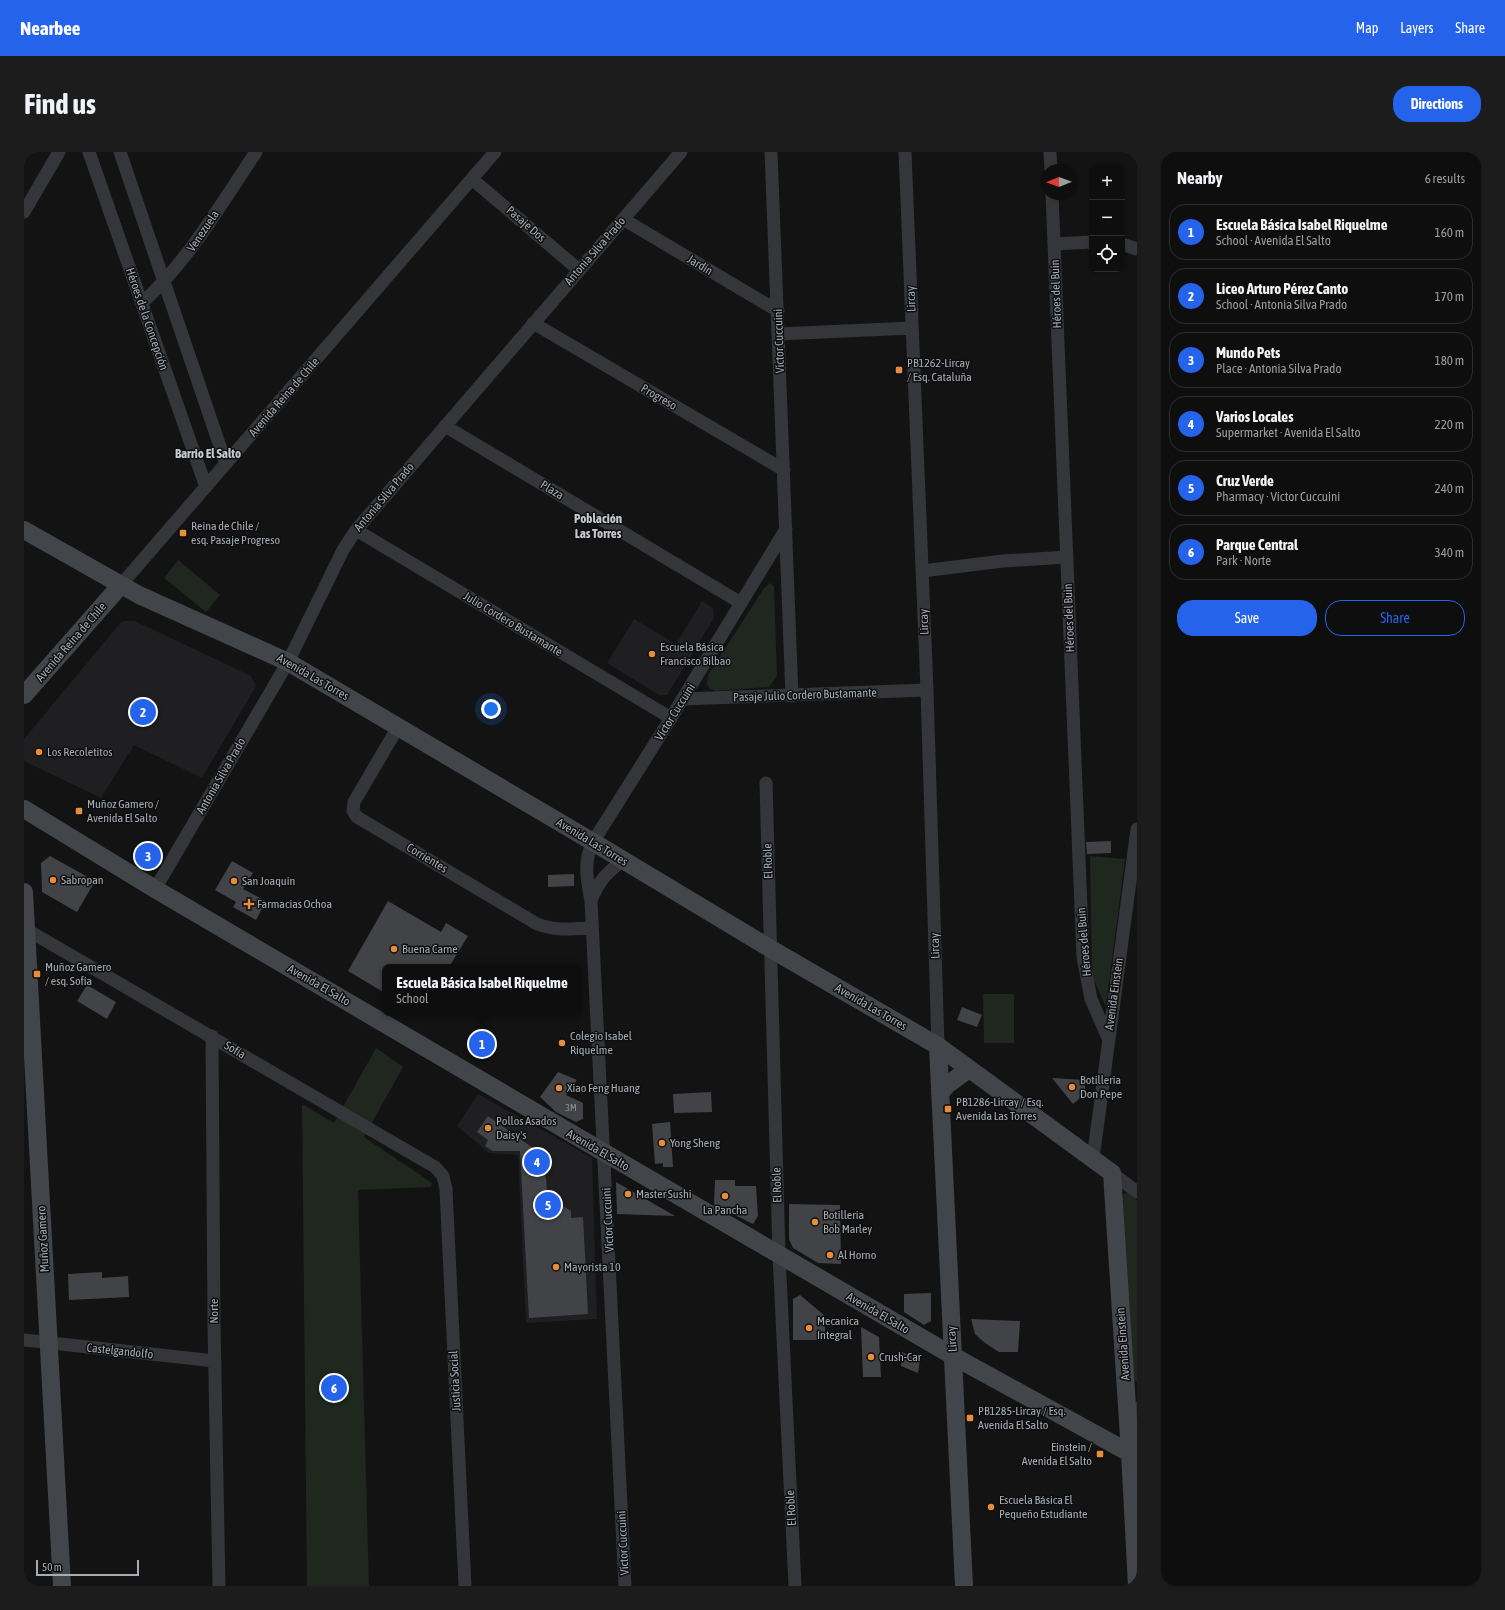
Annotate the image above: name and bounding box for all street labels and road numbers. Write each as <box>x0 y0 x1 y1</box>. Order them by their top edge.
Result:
street label: Pasaje Dos <box>503 203 549 245</box>
street label: Venezuela <box>184 208 222 254</box>
street label: Antonia Silva Prado <box>562 214 629 288</box>
street label: Jardín <box>685 252 715 278</box>
street label: Héroes del Buin <box>1048 259 1064 329</box>
street label: Héroes de la Concepción <box>123 266 171 372</box>
street label: Lircay <box>904 286 918 312</box>
street label: Víctor Cuccuini <box>771 309 787 373</box>
street label: Avenida Reina de Chile <box>246 355 322 439</box>
street label: Progreso <box>639 381 680 413</box>
street label: Antonia Silva Prado <box>351 459 417 534</box>
street label: Plaza <box>538 478 566 502</box>
street label: Héroes del Buin <box>1061 583 1077 653</box>
street label: Julio Cordero Bustamante <box>461 589 565 659</box>
street label: Avenida Reina de Chile <box>33 600 109 684</box>
street label: Lircay <box>917 609 931 635</box>
street label: Avenida Las Torres <box>275 651 351 703</box>
street label: Víctor Cuccuini <box>652 681 698 743</box>
street label: Pasaje Julio Cordero Bustamante <box>733 685 877 705</box>
street label: Antonia Silva Prado <box>194 735 249 817</box>
street label: Avenida Las Torres <box>554 815 630 869</box>
street label: Corrientes <box>404 840 450 876</box>
street label: El Roble <box>760 843 776 879</box>
street label: Héroes del Buin <box>1074 907 1094 977</box>
street label: Lircay <box>928 933 942 959</box>
street label: Avenida Einstein <box>1102 957 1126 1031</box>
street label: Avenida El Salto <box>285 961 353 1009</box>
street label: Avenida Las Torres <box>833 981 909 1033</box>
street label: Sofía <box>222 1038 248 1062</box>
street label: Avenida El Salto <box>564 1126 632 1174</box>
street label: El Roble <box>769 1167 785 1203</box>
street label: Víctor Cuccuini <box>599 1187 617 1253</box>
street label: Muñoz Gamero <box>34 1205 52 1273</box>
street label: Avenida El Salto <box>844 1289 912 1337</box>
street label: Norte <box>207 1299 221 1323</box>
street label: Avenida Einstein <box>1113 1307 1133 1381</box>
street label: Lircay <box>944 1326 960 1352</box>
street label: Castelgandolfo <box>86 1341 154 1361</box>
street label: Justicia Social <box>446 1349 464 1412</box>
street label: El Roble <box>783 1490 799 1526</box>
street label: Víctor Cuccuini <box>614 1510 632 1576</box>

